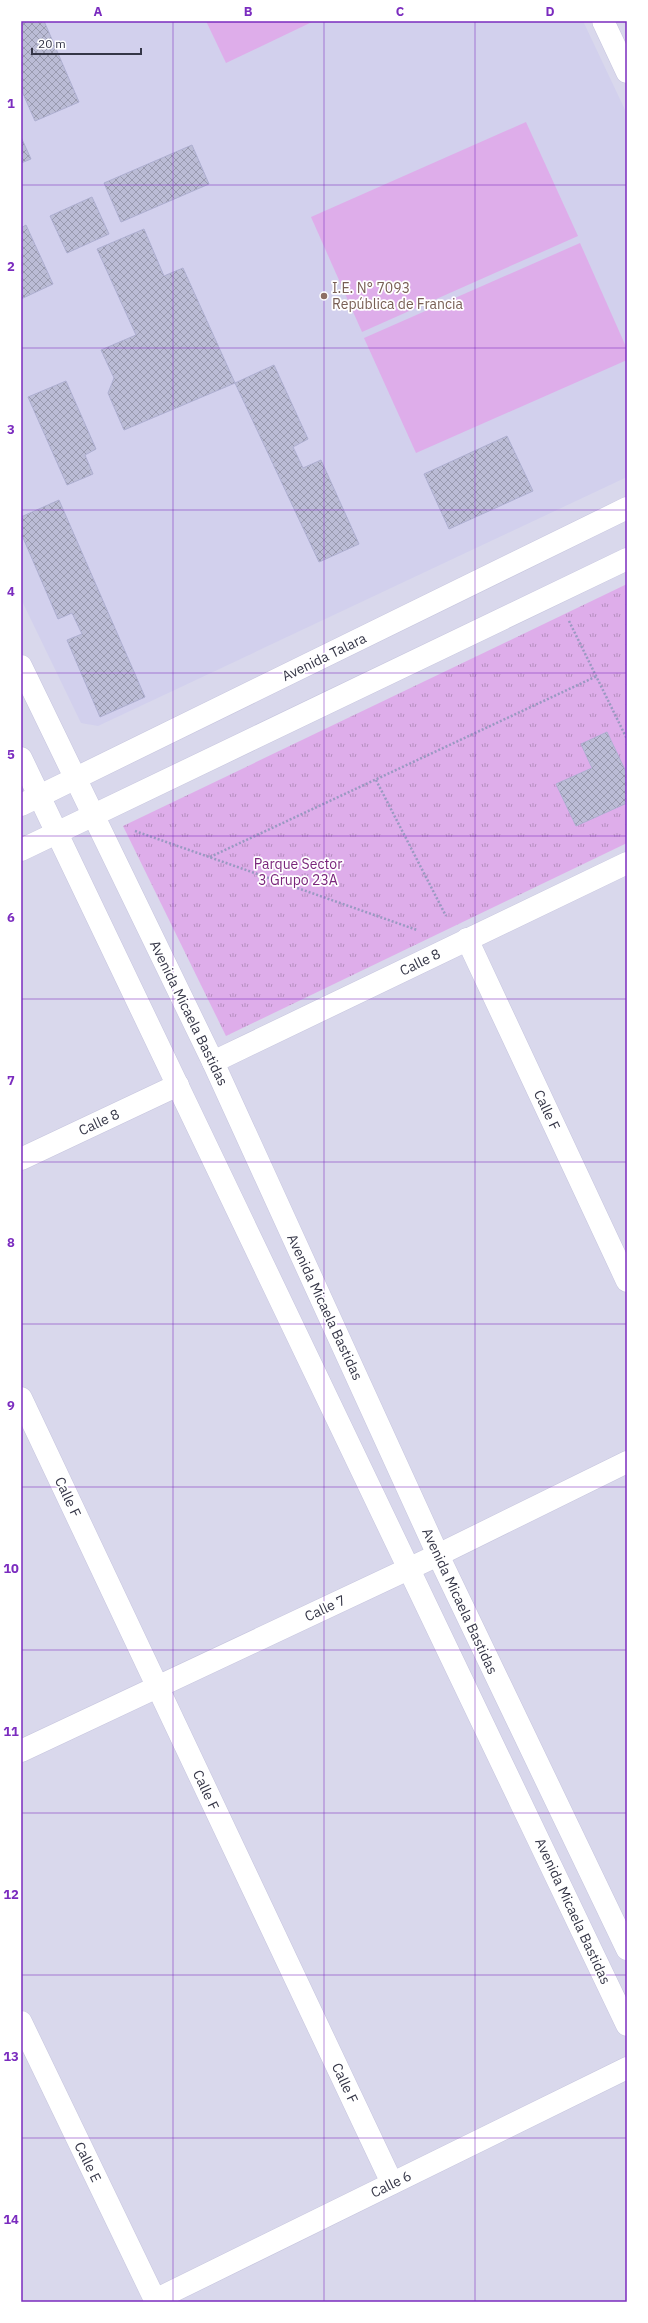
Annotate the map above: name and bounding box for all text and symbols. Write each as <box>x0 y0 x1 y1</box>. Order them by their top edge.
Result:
text: A <box>94 3 103 20</box>
text: B <box>244 3 253 20</box>
text: C <box>396 3 405 20</box>
text: D <box>545 3 555 20</box>
scale bar <box>32 30 141 56</box>
text: 20 m <box>38 36 66 51</box>
text: 1 <box>7 95 15 112</box>
text: 2 <box>7 258 15 275</box>
place label: I.E. N° 7093 República de Francia <box>332 279 463 313</box>
marker: I.E. N° 7093 República de Francia <box>319 291 329 301</box>
text: 3 <box>7 421 15 438</box>
text: 4 <box>7 583 15 600</box>
street label: Avenida Talara <box>279 629 370 685</box>
text: 5 <box>7 746 15 763</box>
park label: Parque Sector 3 Grupo 23A <box>254 855 342 889</box>
text: 6 <box>7 909 15 926</box>
street label: Avenida Micaela Bastidas <box>146 937 232 1089</box>
street label: Calle 8 <box>397 944 443 980</box>
text: 7 <box>7 1072 15 1089</box>
street label: Calle F <box>530 1087 564 1133</box>
street label: Calle 8 <box>76 1105 122 1139</box>
street label: Avenida Micaela Bastidas <box>283 1231 367 1383</box>
text: 8 <box>7 1234 15 1251</box>
text: 9 <box>7 1397 15 1414</box>
street label: Calle F <box>51 1474 85 1520</box>
street label: Avenida Micaela Bastidas <box>418 1525 502 1677</box>
text: 10 <box>3 1560 19 1577</box>
street label: Calle 7 <box>302 1591 348 1625</box>
text: 11 <box>3 1723 19 1740</box>
street label: Calle F <box>189 1767 223 1813</box>
street label: Avenida Micaela Bastidas <box>531 1835 615 1987</box>
text: 12 <box>3 1886 19 1903</box>
text: 13 <box>3 2048 19 2065</box>
street label: Calle F <box>328 2060 362 2106</box>
street label: Calle E <box>71 2139 105 2185</box>
street label: Calle 6 <box>368 2166 414 2202</box>
text: 14 <box>3 2211 19 2228</box>

